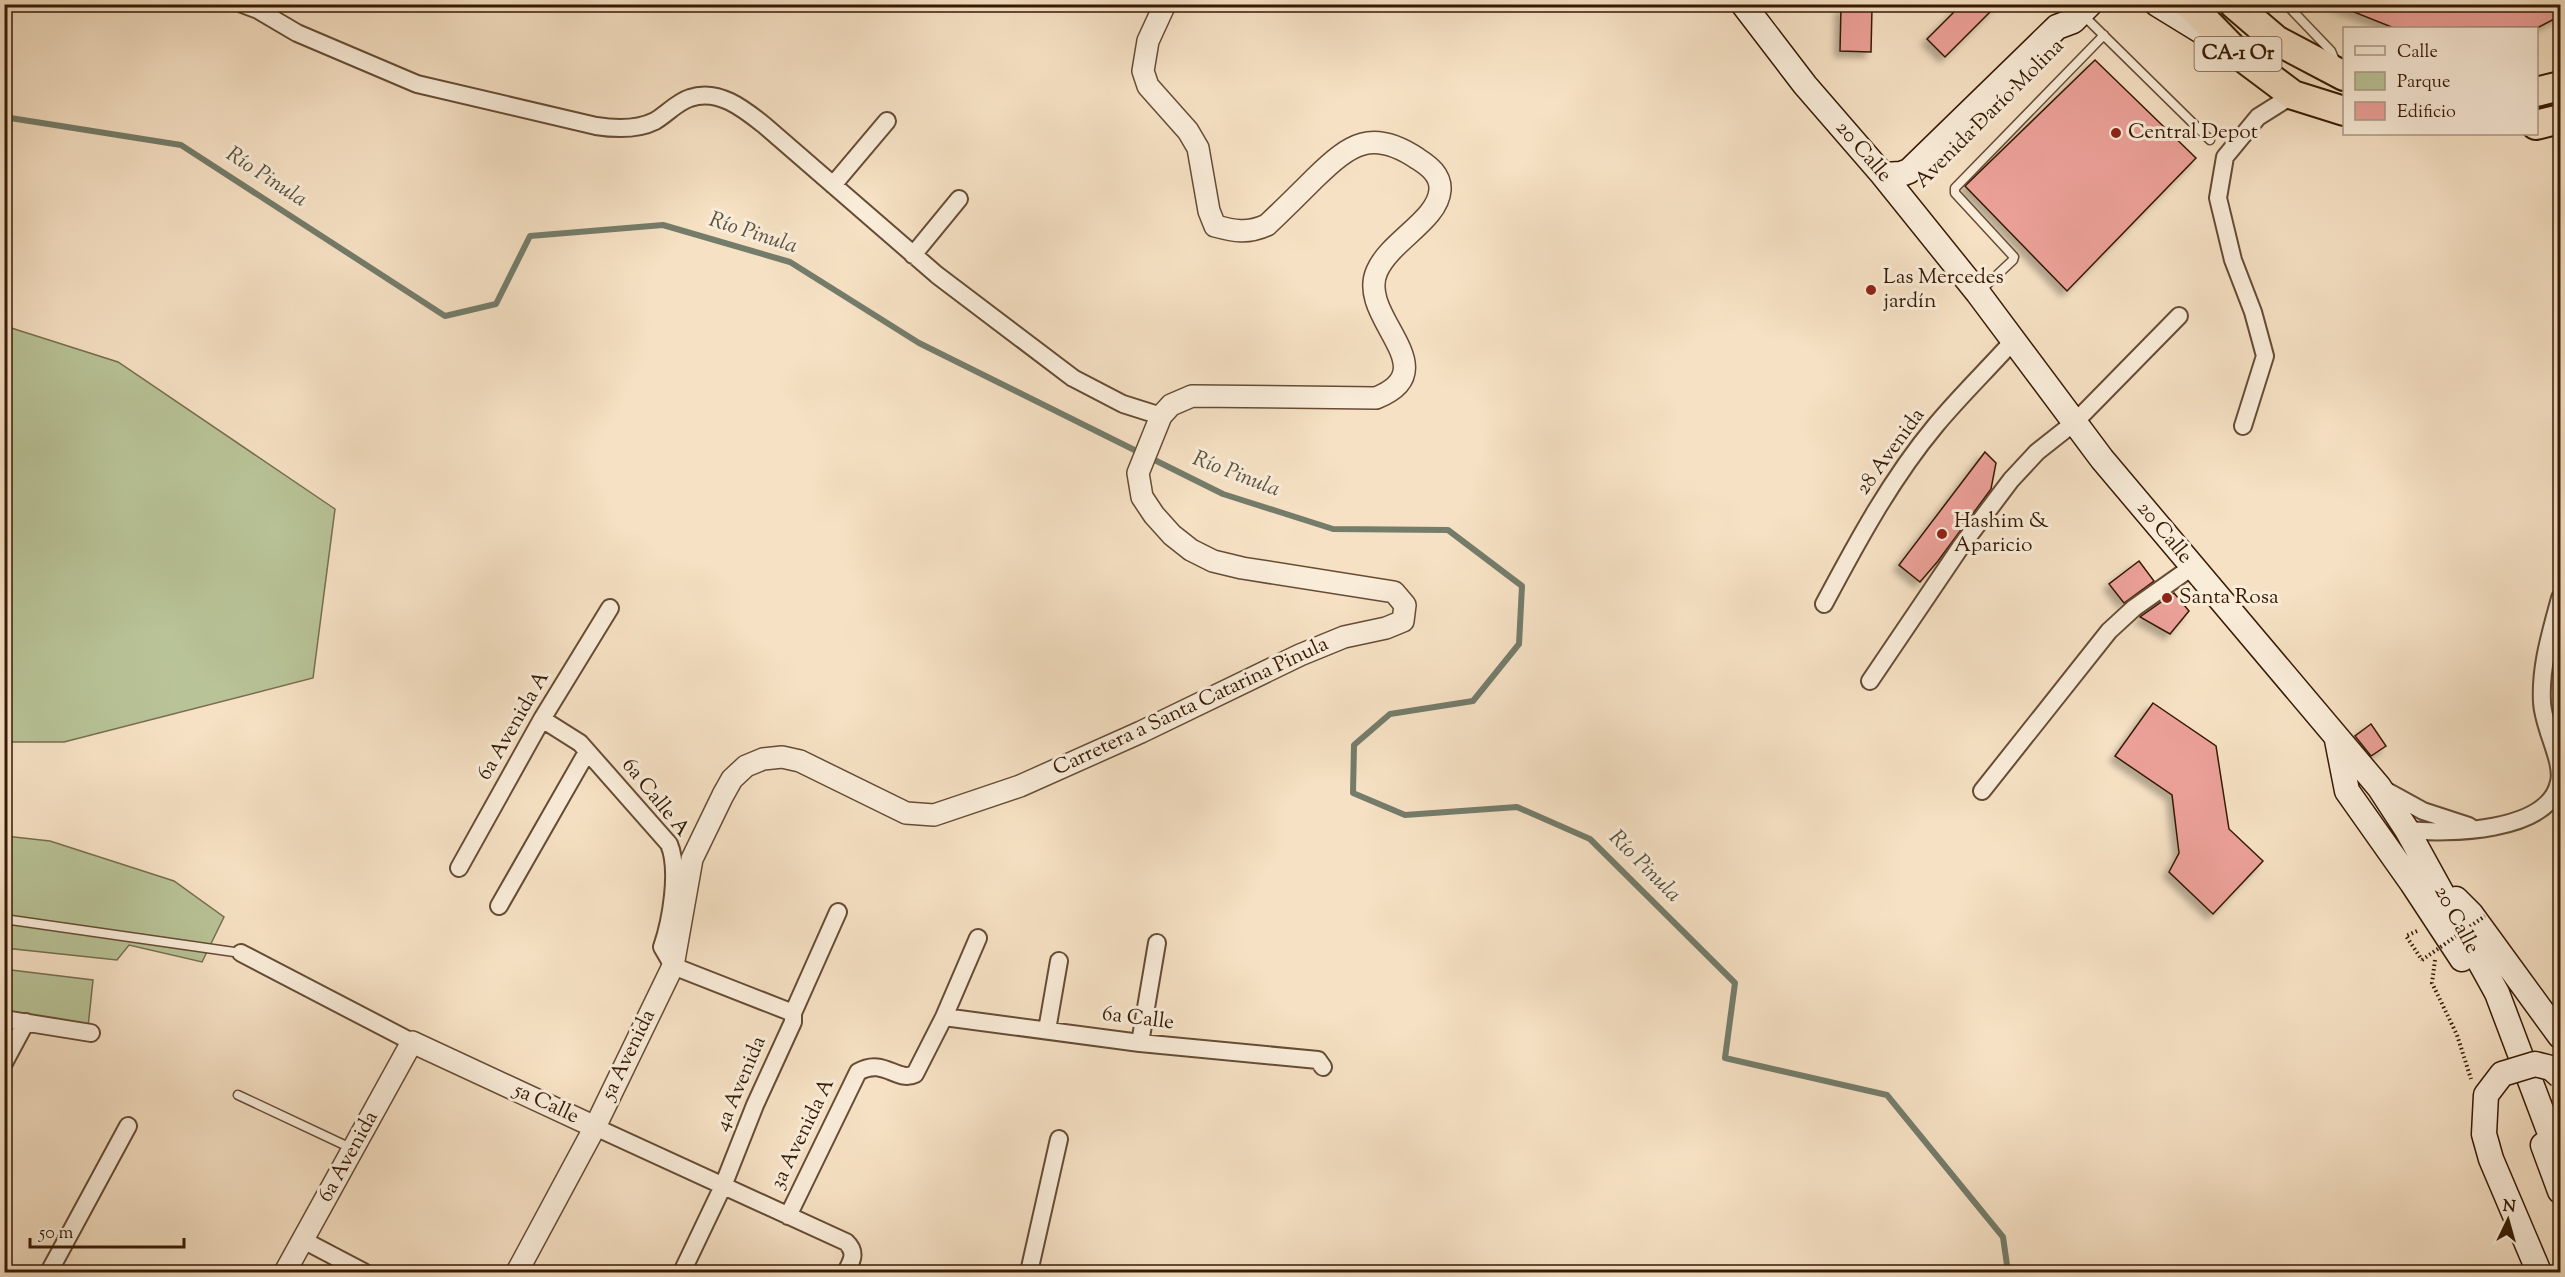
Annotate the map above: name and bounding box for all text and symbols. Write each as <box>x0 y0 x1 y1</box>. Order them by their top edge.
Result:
legend <box>2343 27 2538 135</box>
street label: Avenida Darío Molina <box>1909 32 2072 195</box>
road number: CA-1 Or <box>2194 37 2282 71</box>
text: Calle <box>2397 40 2438 66</box>
text: Parque <box>2397 70 2450 96</box>
text: Edificio <box>2397 100 2456 126</box>
street label: 20 Calle <box>1828 115 1898 189</box>
place label: Central Depot <box>2128 118 2258 148</box>
marker: Central Depot <box>2109 126 2123 140</box>
water label: Río Pinula <box>219 140 313 216</box>
water label: Río Pinula <box>705 205 801 263</box>
place label: Las Mercedes jardín <box>1883 263 2004 317</box>
marker: Las Mercedes jardín <box>1864 283 1878 297</box>
street label: 28 Avenida <box>1849 402 1933 502</box>
water label: Río Pinula <box>1188 444 1284 506</box>
street label: 20 Calle <box>2129 495 2199 571</box>
place label: Hashim & Aparicio <box>1954 507 2049 561</box>
marker: Hashim & Aparicio <box>1935 527 1949 541</box>
place label: Santa Rosa <box>2179 583 2279 613</box>
marker: Santa Rosa <box>2160 591 2174 605</box>
street label: Carretera a Santa Catarina Pinula <box>1048 630 1334 784</box>
street label: 6a Avenida A <box>471 666 557 786</box>
street label: 6a Calle A <box>614 752 696 844</box>
water label: Río Pinula <box>1600 823 1688 911</box>
street label: 20 Calle <box>2426 881 2486 959</box>
street label: 6a Calle <box>1100 1000 1176 1038</box>
street label: 5a Avenida <box>594 1004 664 1106</box>
street label: 4a Avenida <box>708 1032 775 1136</box>
street label: 3a Avenida A <box>763 1073 843 1195</box>
street label: 5a Calle <box>508 1075 584 1132</box>
street label: 6a Avenida <box>312 1106 387 1208</box>
north arrow <box>2478 1190 2538 1250</box>
text: N <box>2502 1196 2517 1220</box>
scale bar <box>30 1211 184 1249</box>
text: 50 m <box>38 1221 74 1247</box>

